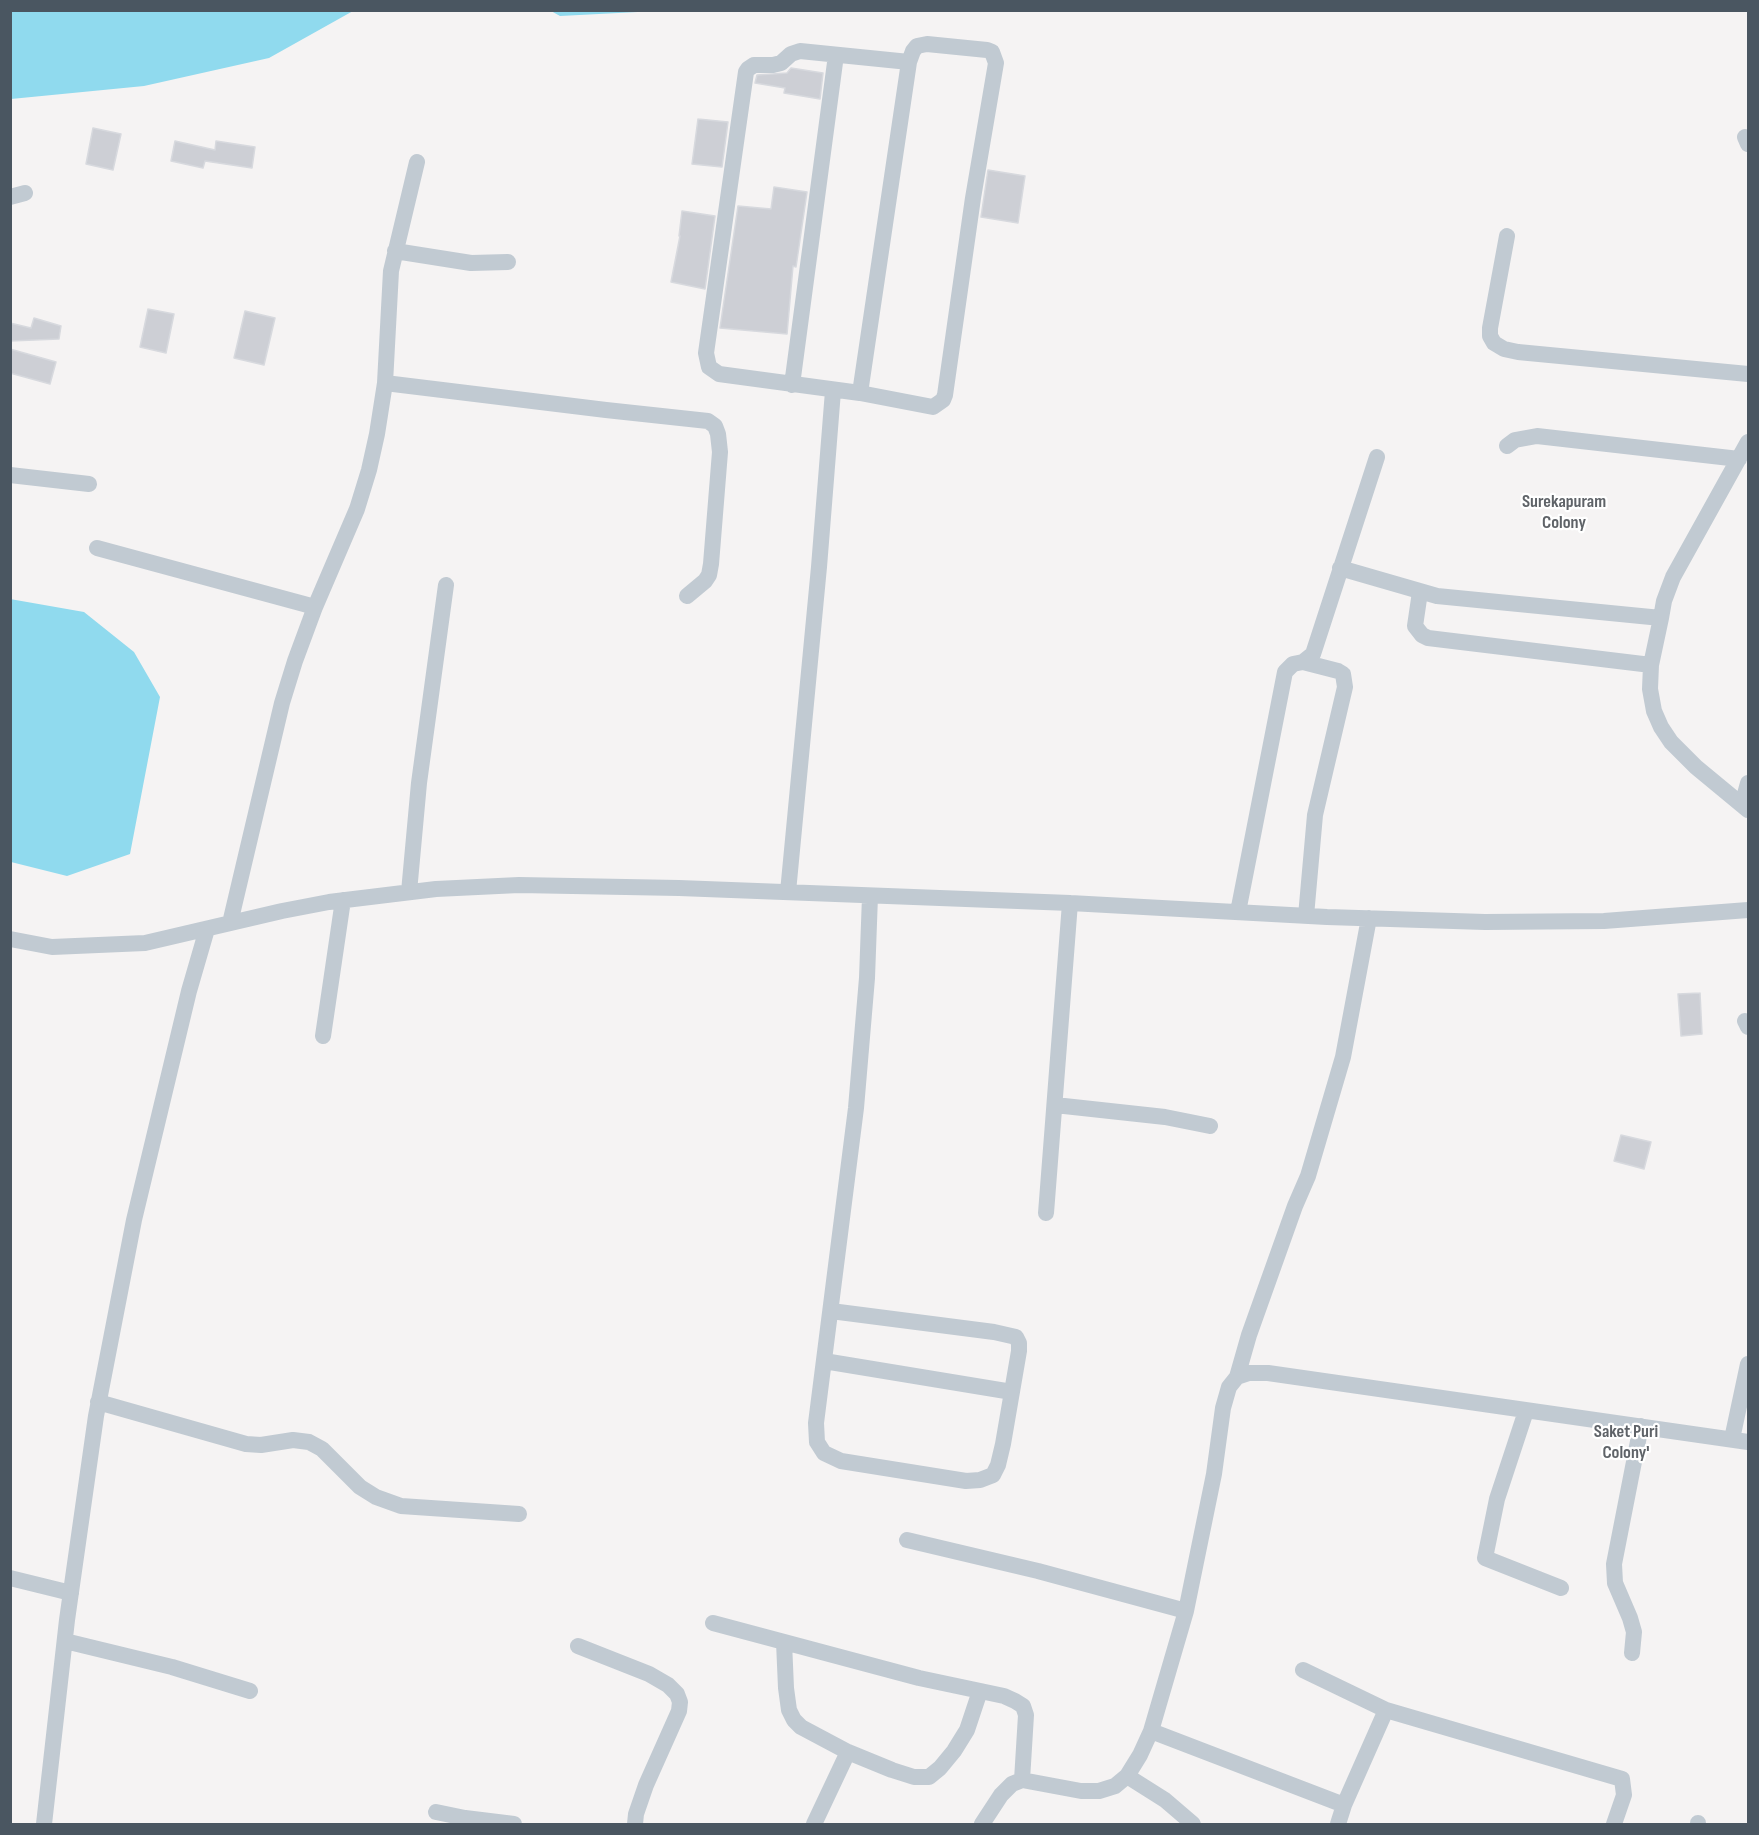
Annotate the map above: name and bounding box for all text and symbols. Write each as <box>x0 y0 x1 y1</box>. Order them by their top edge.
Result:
district label: Surekapuram Colony <box>1522 491 1606 534</box>
district label: Saket Puri Colony' <box>1594 1421 1658 1464</box>

